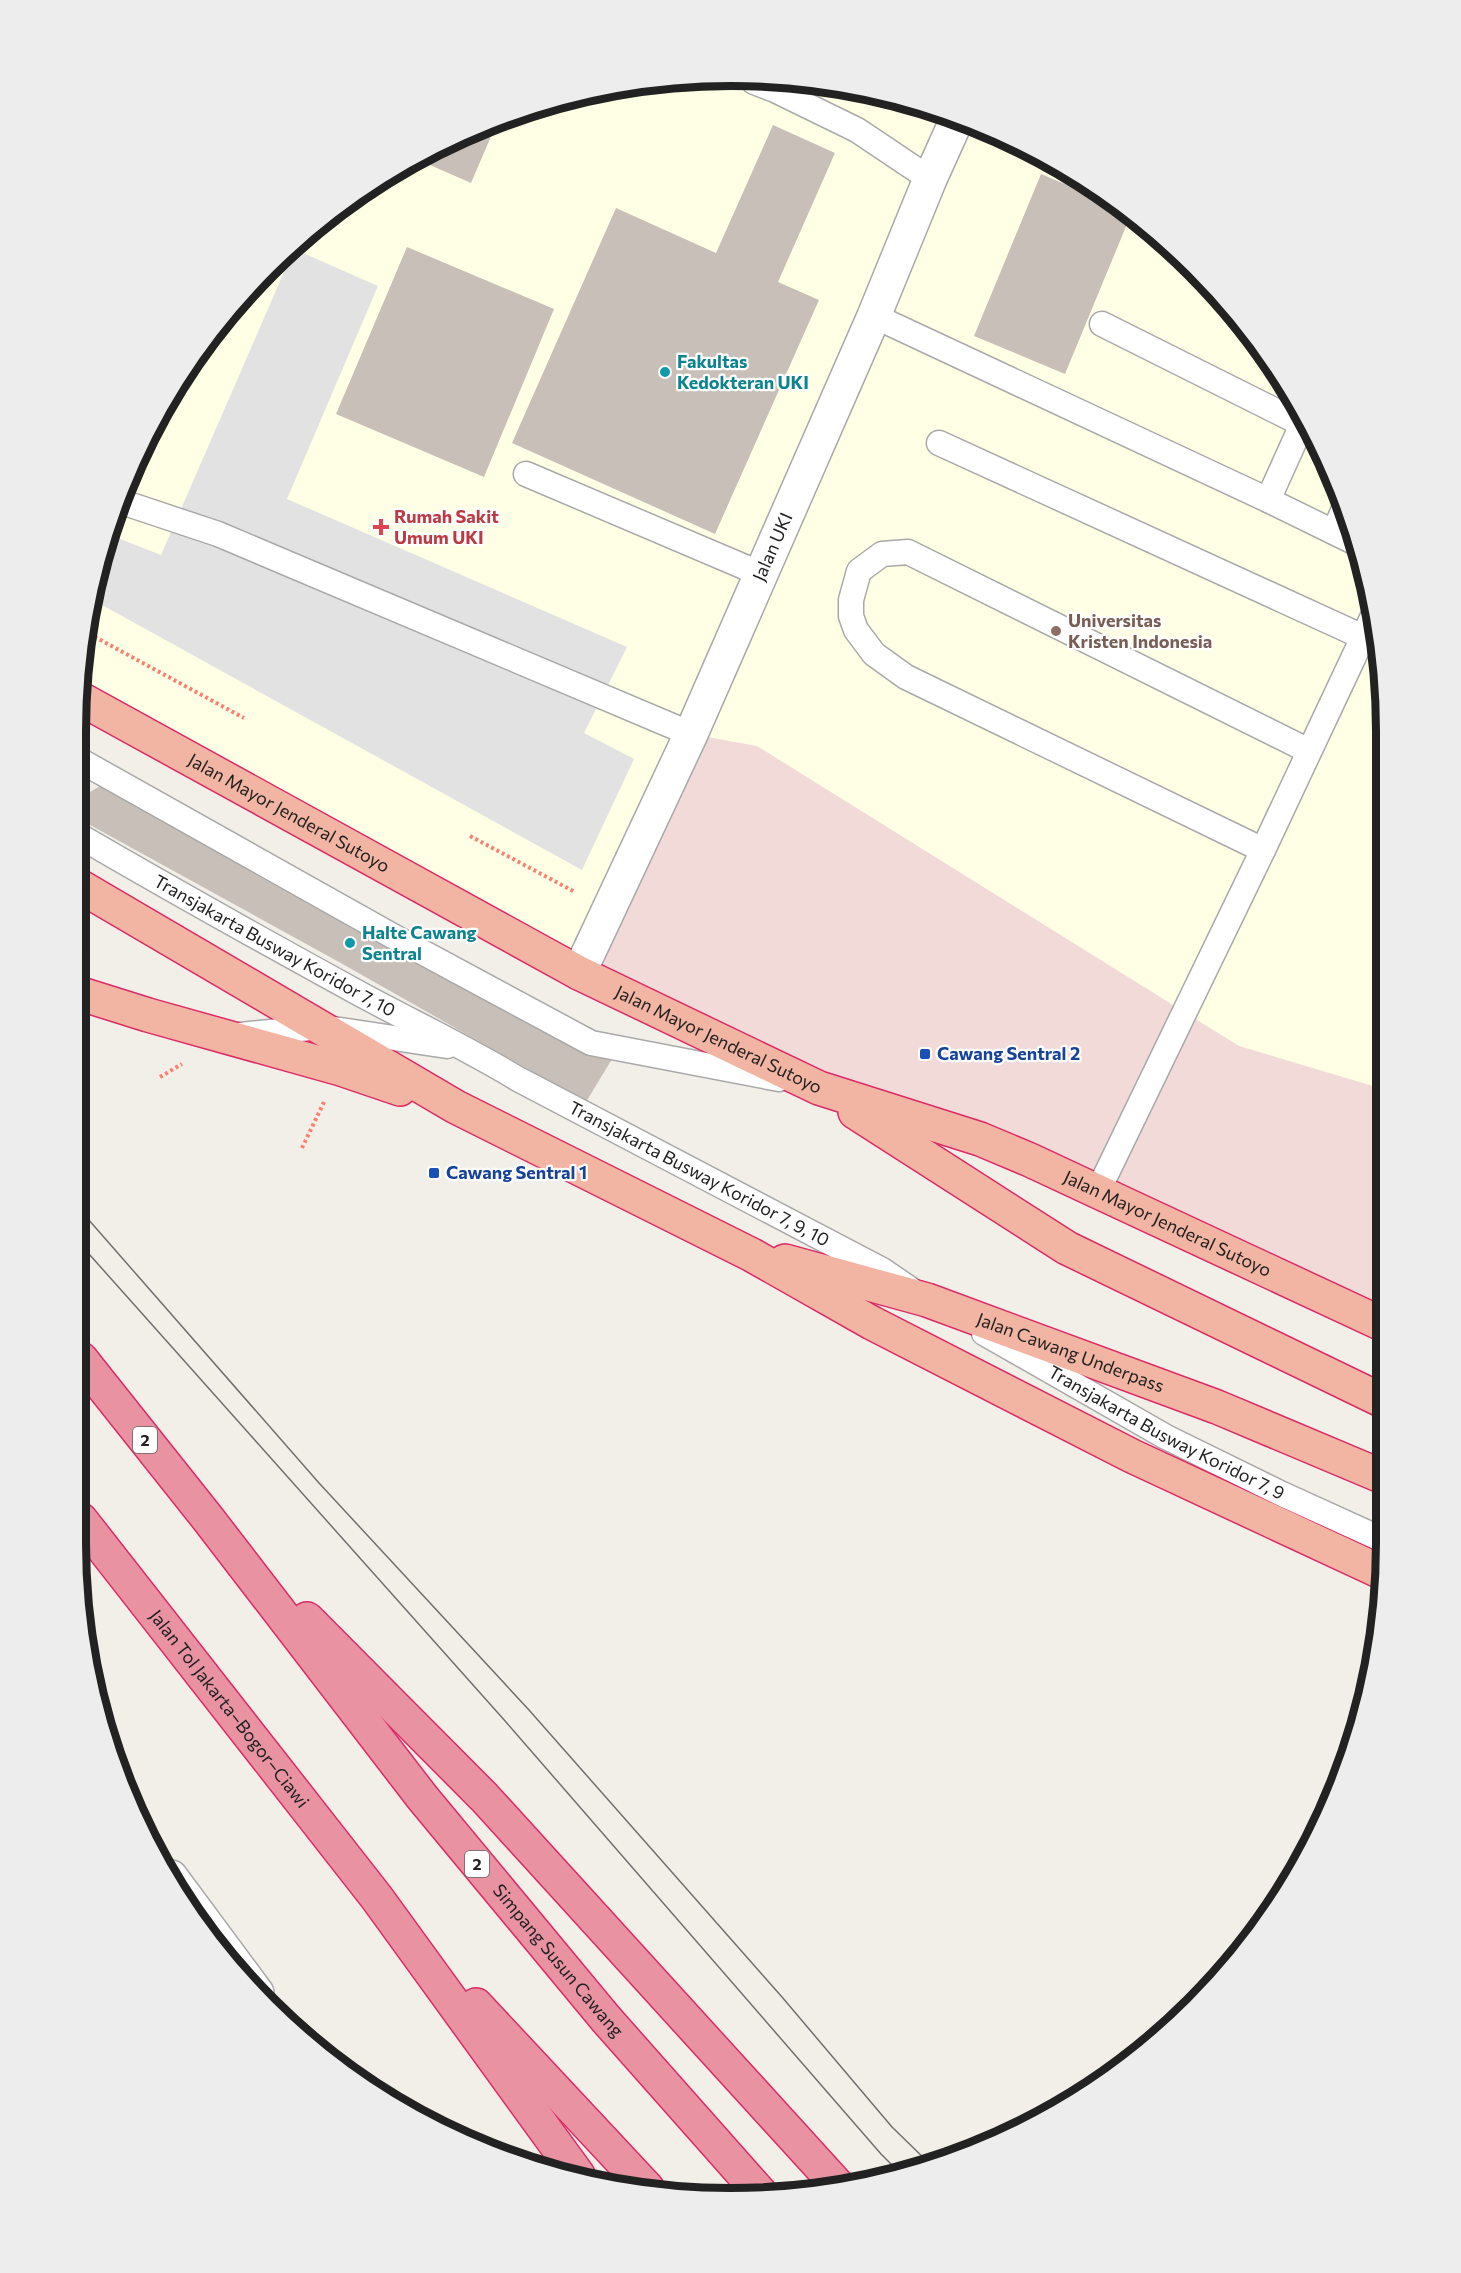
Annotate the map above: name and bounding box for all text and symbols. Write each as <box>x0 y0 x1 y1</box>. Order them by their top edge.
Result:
place label: Fakultas Kedokteran UKI <box>677 350 809 393</box>
marker: Fakultas Kedokteran UKI <box>658 365 672 379</box>
place label: Rumah Sakit Umum UKI <box>394 505 499 548</box>
street label: Jalan UKI <box>747 509 797 584</box>
marker: Rumah Sakit Umum UKI <box>372 518 390 536</box>
place label: Universitas Kristen Indonesia <box>1068 609 1212 652</box>
marker: Universitas Kristen Indonesia <box>1049 624 1063 638</box>
street label: Jalan Mayor Jenderal Sutoyo <box>185 748 394 877</box>
street label: Transjakarta Busway Koridor 7, 10 <box>150 869 399 1021</box>
place label: Halte Cawang Sentral <box>362 921 477 964</box>
marker: Halte Cawang Sentral <box>343 936 357 950</box>
street label: Jalan Mayor Jenderal Sutoyo <box>612 980 826 1098</box>
place label: Cawang Sentral 2 <box>937 1042 1080 1064</box>
marker: Cawang Sentral 2 <box>918 1047 932 1061</box>
street label: Transjakarta Busway Koridor 7, 9, 10 <box>565 1096 833 1250</box>
place label: Cawang Sentral 1 <box>446 1161 587 1183</box>
street label: Jalan Mayor Jenderal Sutoyo <box>1060 1165 1275 1281</box>
marker: Cawang Sentral 1 <box>427 1166 441 1180</box>
street label: Jalan Cawang Underpass <box>974 1307 1167 1397</box>
street label: Transjakarta Busway Koridor 7, 9 <box>1045 1360 1288 1504</box>
road number: 2 <box>133 1427 157 1453</box>
street label: Jalan Tol Jakarta–Bogor–Ciawi <box>145 1605 314 1812</box>
road number: 2 <box>465 1851 489 1877</box>
street label: Simpang Susun Cawang <box>489 1879 629 2041</box>

